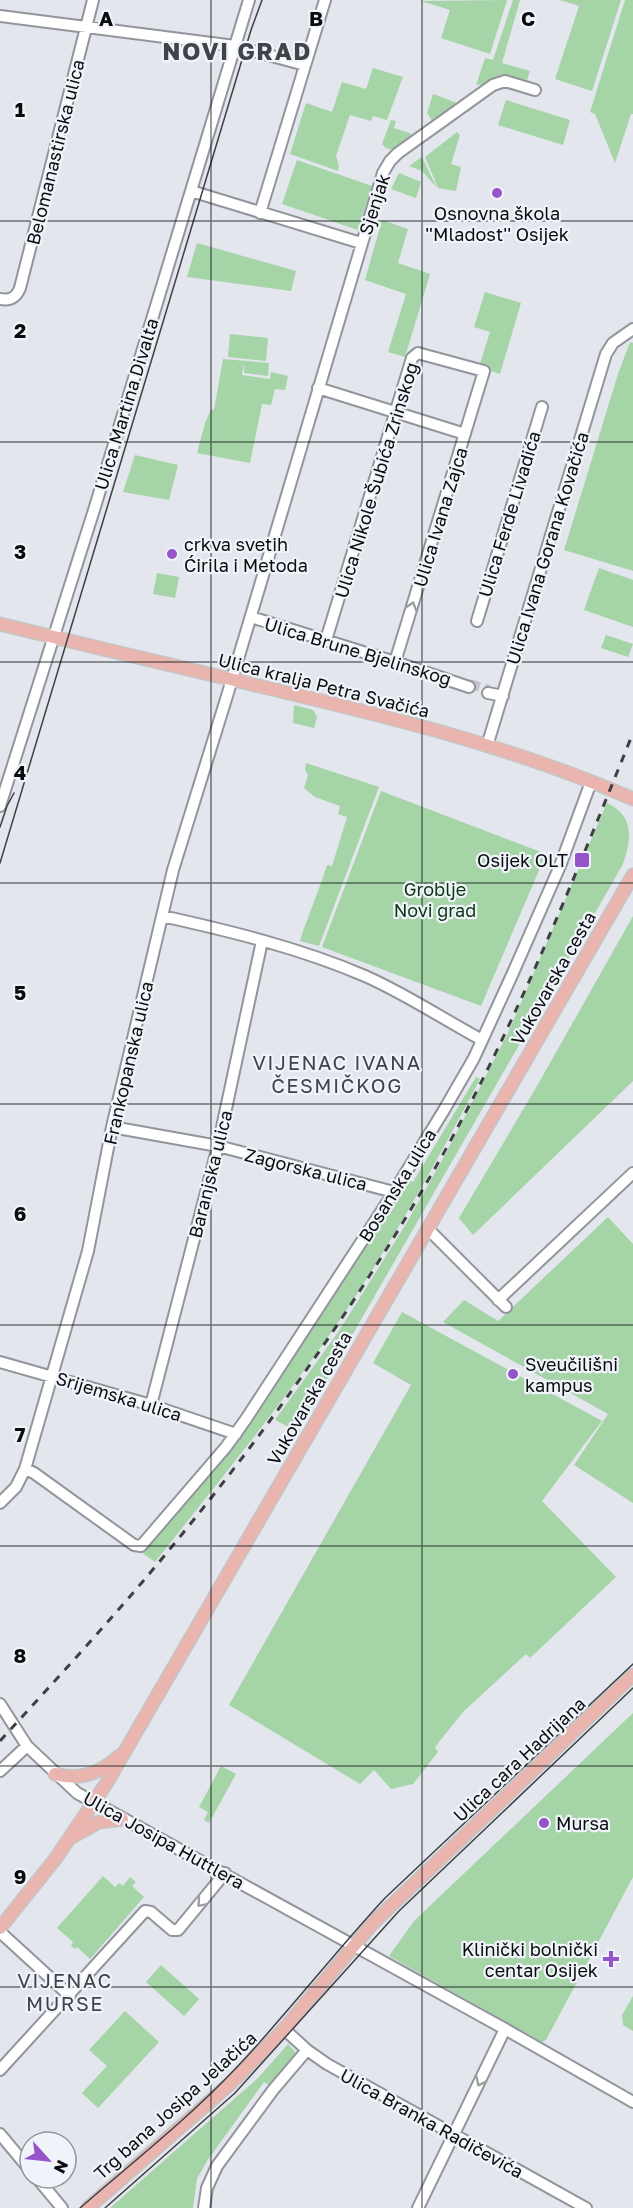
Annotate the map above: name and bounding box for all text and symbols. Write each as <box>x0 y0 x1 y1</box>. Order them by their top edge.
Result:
text: A <box>99 6 113 30</box>
text: B <box>309 6 323 30</box>
text: C <box>521 6 535 30</box>
district label: NOVI GRAD <box>162 36 312 65</box>
street label: Belomanastirska ulica <box>21 57 89 247</box>
text: 1 <box>15 97 25 121</box>
street label: Sjenjak <box>354 171 394 237</box>
marker: Osnovna škola ''Mladost'' Osijek <box>490 186 504 200</box>
place label: Osnovna škola ''Mladost'' Osijek <box>425 202 569 245</box>
street label: Ulica Martina Divalta <box>89 315 163 493</box>
text: 2 <box>14 318 26 342</box>
street label: Ulica Nikole Šubića Zrinskog <box>330 359 422 601</box>
street label: Ulica Ferde Livadića <box>473 428 545 600</box>
street label: Ulica Ivana Gorana Kovačića <box>501 429 593 667</box>
street label: Ulica Ivana Zajca <box>408 444 472 590</box>
place label: crkva svetih Ćirila i Metoda <box>184 533 308 576</box>
text: 3 <box>14 539 26 563</box>
marker: crkva svetih Ćirila i Metoda <box>165 547 179 561</box>
one-way arrow <box>405 601 418 612</box>
street label: Ulica Brune Bjelinskog <box>262 612 454 690</box>
street label: Ulica kralja Petra Svačića <box>216 648 432 722</box>
text: 4 <box>14 760 26 784</box>
place label: Osijek OLT <box>477 849 568 871</box>
marker: Osijek OLT <box>573 851 591 869</box>
park label: Groblje Novi grad <box>394 878 476 921</box>
street label: Vukovarska cesta <box>506 907 600 1049</box>
street label: Frankopanska ulica <box>98 979 158 1147</box>
text: 5 <box>14 980 26 1004</box>
district label: VIJENAC IVANA ČESMIČKOG <box>252 1050 422 1097</box>
street label: Baranjska ulica <box>184 1108 236 1240</box>
street label: Bosanska ulica <box>353 1124 441 1246</box>
street label: Zagorska ulica <box>242 1143 370 1195</box>
text: 6 <box>14 1201 26 1225</box>
street label: Vukovarska cesta <box>262 1327 356 1469</box>
place label: Sveučilišni kampus <box>525 1353 618 1396</box>
street label: Srijemska ulica <box>54 1366 184 1426</box>
marker: Sveučilišni kampus <box>506 1367 520 1381</box>
text: 7 <box>15 1422 26 1446</box>
text: 8 <box>14 1643 26 1667</box>
street label: Ulica cara Hadrijana <box>448 1692 590 1826</box>
street label: Ulica Josipa Huttlera <box>80 1787 248 1893</box>
place label: Mursa <box>556 1812 609 1834</box>
marker: Mursa <box>537 1816 551 1830</box>
text: 9 <box>14 1864 26 1888</box>
one-way arrow <box>197 1896 208 1907</box>
place label: Klinički bolnički centar Osijek <box>462 1938 598 1981</box>
marker: Klinički bolnički centar Osijek <box>602 1950 620 1968</box>
district label: VIJENAC MURSE <box>17 1968 113 2015</box>
street label: Trg bana Josipa Jelačića <box>89 2026 261 2184</box>
street label: Ulica Branka Radičevića <box>337 2063 527 2183</box>
one-way arrow <box>475 2075 487 2086</box>
north arrow <box>18 2130 78 2190</box>
text: N <box>50 2157 73 2177</box>

